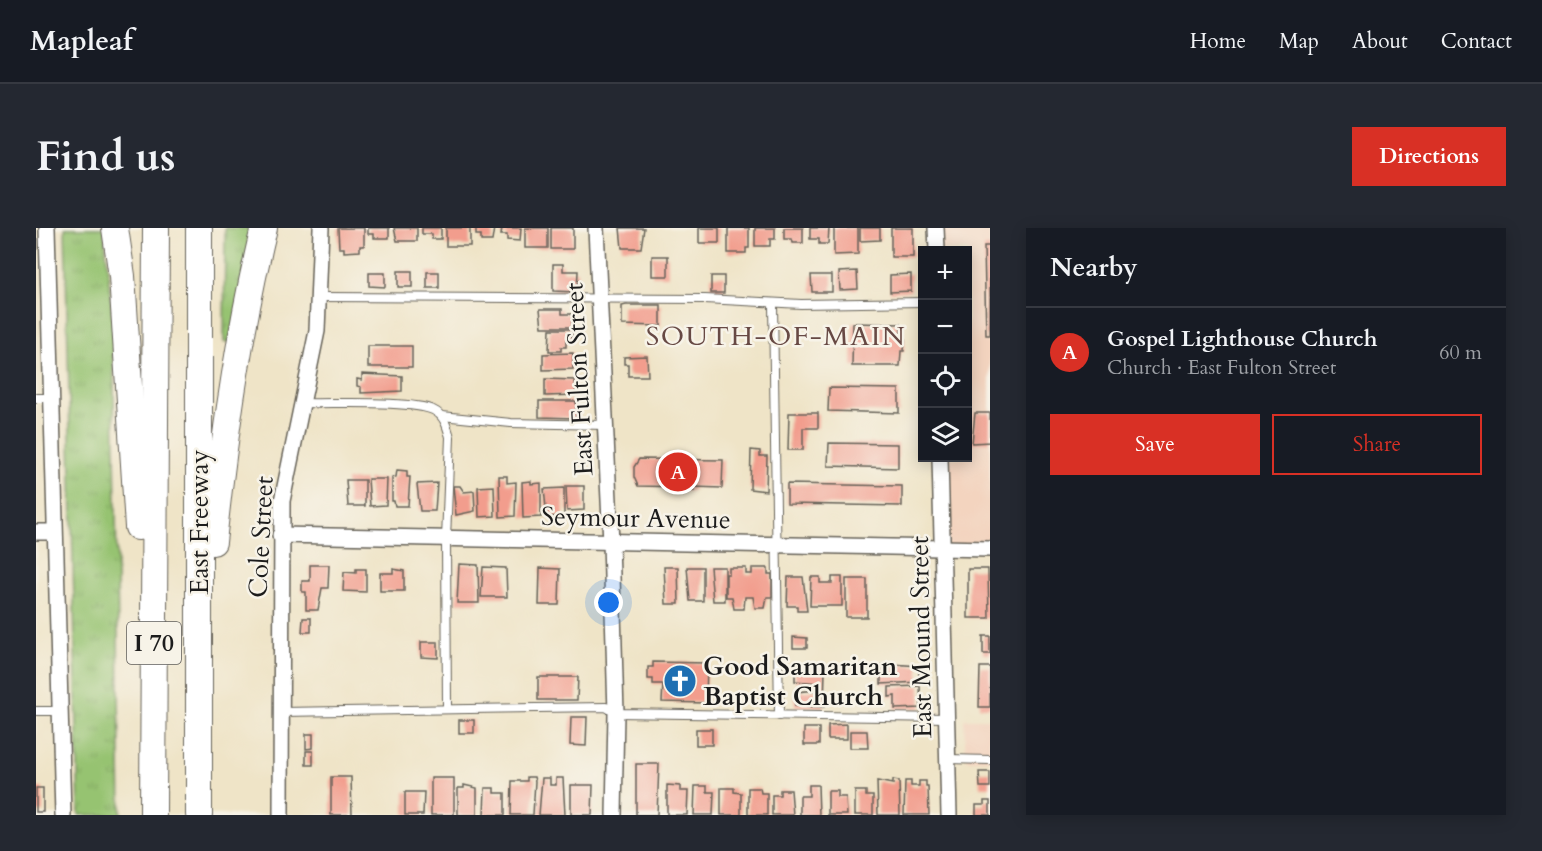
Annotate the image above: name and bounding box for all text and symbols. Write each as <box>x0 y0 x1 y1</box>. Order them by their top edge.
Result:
text: Mapleaf <box>30 22 133 60</box>
text: Home <box>1190 27 1246 56</box>
text: Map <box>1279 27 1319 56</box>
text: About <box>1352 27 1408 56</box>
text: Contact <box>1441 27 1512 56</box>
button: Directions <box>1352 127 1506 186</box>
text: Find us <box>36 128 176 185</box>
map controls <box>918 246 972 462</box>
button: + <box>918 246 972 300</box>
text: Nearby <box>1050 250 1138 285</box>
street label: East Fulton Street <box>556 281 602 477</box>
button: − <box>918 300 972 354</box>
district label: SOUTH-OF-MAIN <box>646 318 906 355</box>
text: Gospel Lighthouse Church <box>1107 324 1377 354</box>
text: A <box>1062 339 1077 366</box>
text: 60 m <box>1439 339 1482 366</box>
button: locate <box>918 354 972 408</box>
text: Church · East Fulton Street <box>1107 354 1336 381</box>
button: layers <box>918 408 972 462</box>
button: Save <box>1050 414 1260 475</box>
button: Share <box>1272 414 1482 475</box>
street label: East Freeway <box>182 449 217 594</box>
pin: A <box>658 450 698 494</box>
street label: Cole Street <box>240 475 282 599</box>
street label: Seymour Avenue <box>541 499 731 537</box>
street label: East Mound Street <box>902 536 940 738</box>
your location <box>594 588 623 617</box>
road number: I 70 <box>127 622 181 664</box>
place label: Good Samaritan Baptist Church <box>703 649 898 714</box>
church icon: Good Samaritan Baptist Church <box>662 663 698 699</box>

